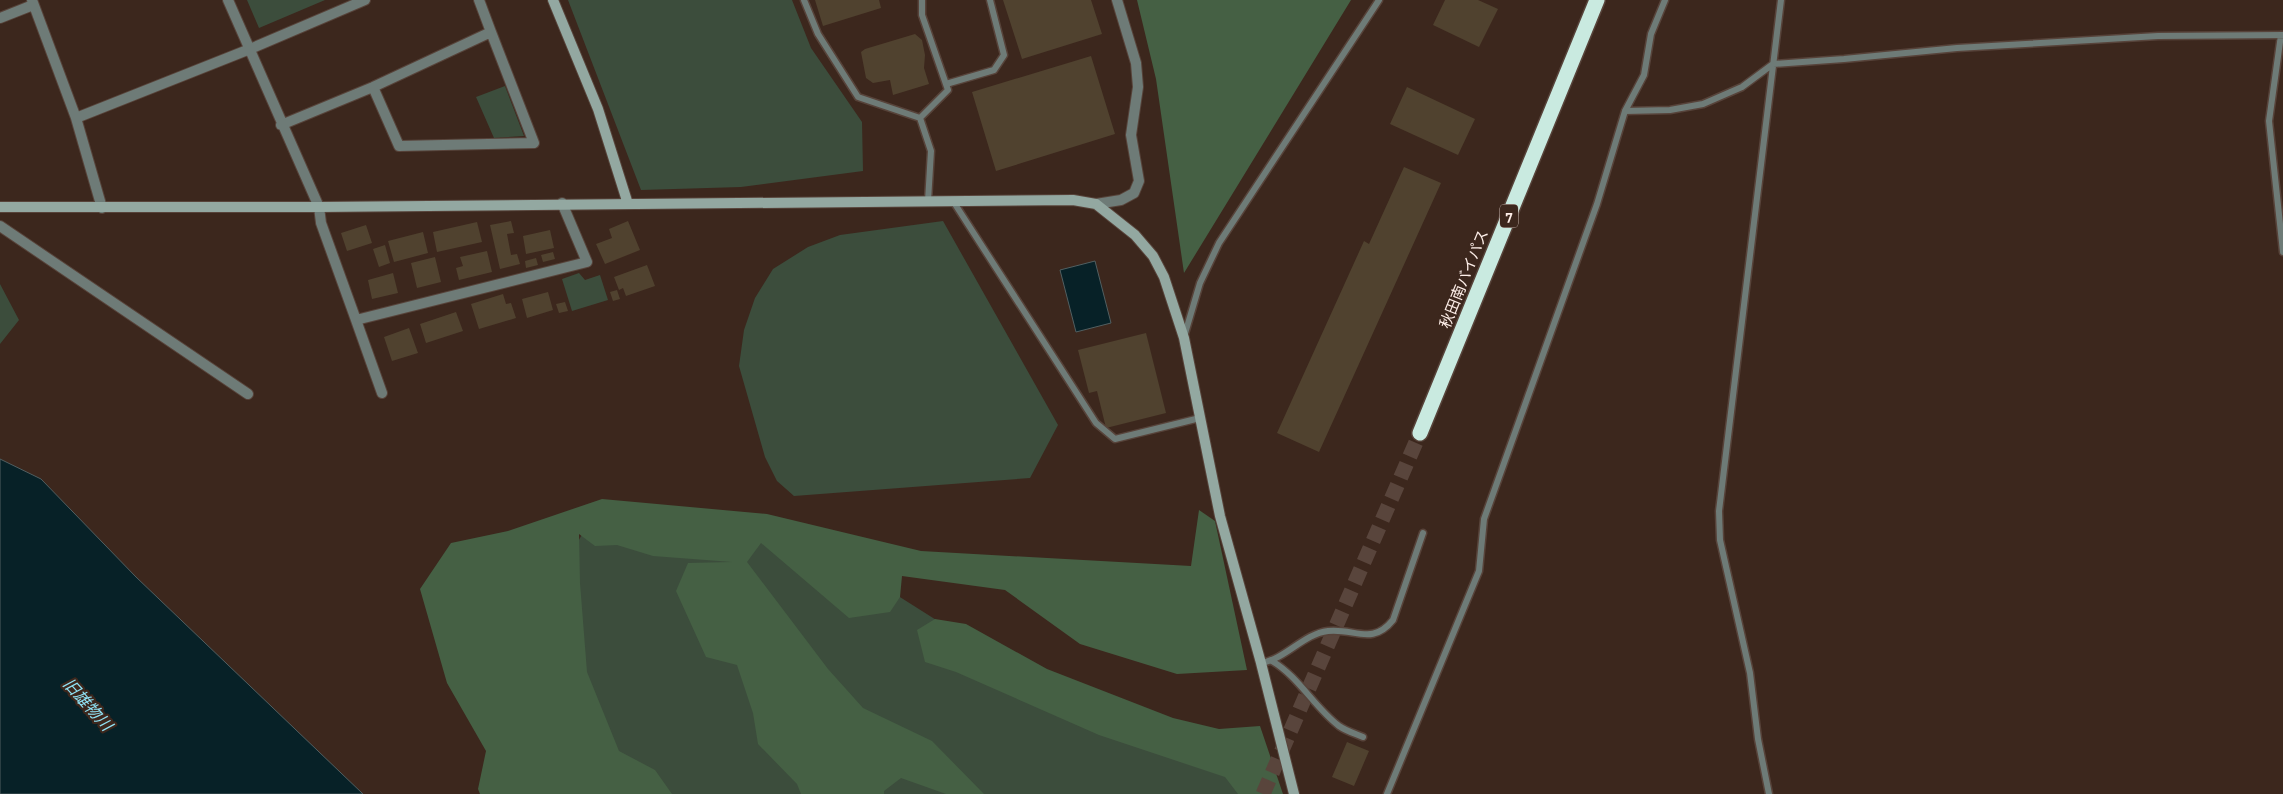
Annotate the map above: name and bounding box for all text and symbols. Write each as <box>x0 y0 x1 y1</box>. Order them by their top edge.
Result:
road number: 7 <box>1500 205 1518 228</box>
street label: 秋田南バイパス <box>1436 227 1492 331</box>
water label: 旧雄物川 <box>59 674 117 736</box>

